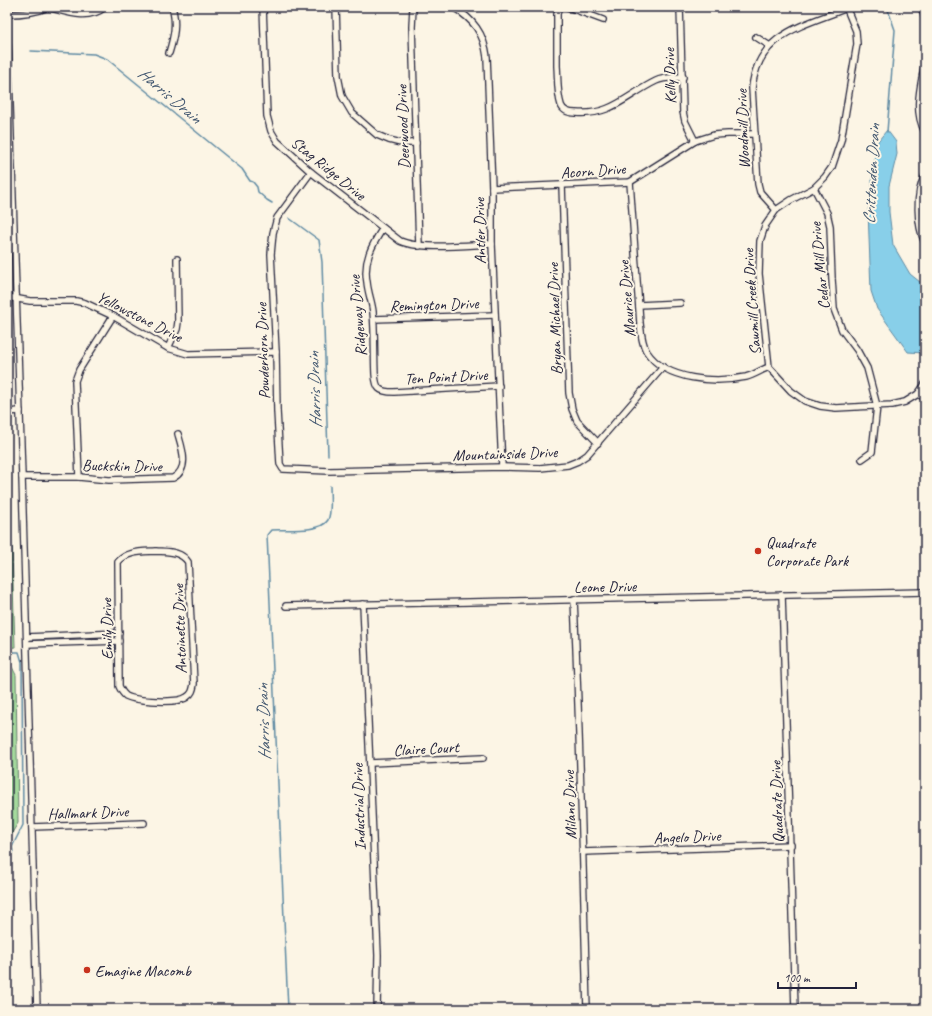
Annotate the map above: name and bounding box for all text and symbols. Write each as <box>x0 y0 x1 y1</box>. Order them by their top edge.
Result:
street label: Kelly Drive <box>659 46 681 104</box>
water label: Harris Drain <box>134 63 207 129</box>
street label: Deerwood Drive <box>391 83 414 169</box>
street label: Woodmill Drive <box>732 87 754 169</box>
water label: Crittenden Drain <box>858 122 885 225</box>
street label: Stag Ridge Drive <box>287 133 371 206</box>
street label: Acorn Drive <box>560 159 628 183</box>
street label: Antler Drive <box>469 196 491 264</box>
street label: Cedar Mill Drive <box>805 220 835 310</box>
street label: Sawmill Creek Drive <box>738 246 766 356</box>
street label: Maurice Drive <box>614 258 640 338</box>
street label: Bryan Michael Drive <box>543 261 567 375</box>
street label: Ridgeway Drive <box>344 273 372 357</box>
street label: Yellowstone Drive <box>94 287 187 348</box>
street label: Remington Drive <box>389 293 481 317</box>
street label: Powderhorn Drive <box>251 301 275 400</box>
water label: Harris Drain <box>303 350 326 428</box>
street label: Ten Point Drive <box>404 365 490 389</box>
street label: Mountainside Drive <box>452 442 560 466</box>
street label: Buckskin Drive <box>82 455 164 477</box>
place label: Quadrate Corporate Park <box>766 533 849 571</box>
marker: Quadrate Corporate Park <box>753 546 763 556</box>
street label: Leone Drive <box>574 576 638 598</box>
street label: Antoinette Drive <box>168 582 192 674</box>
street label: Emily Drive <box>96 596 118 660</box>
water label: Harris Drain <box>252 682 275 760</box>
street label: Claire Court <box>393 737 461 761</box>
street label: Quadrate Drive <box>766 759 788 843</box>
street label: Industrial Drive <box>347 761 371 851</box>
street label: Milano Drive <box>559 768 581 840</box>
street label: Hallmark Drive <box>47 802 131 824</box>
street label: Angelo Drive <box>653 826 723 848</box>
place label: Emagine Macomb <box>95 961 192 981</box>
scale bar <box>778 964 856 990</box>
marker: Emagine Macomb <box>82 965 92 975</box>
text: 100 m <box>784 970 811 986</box>

